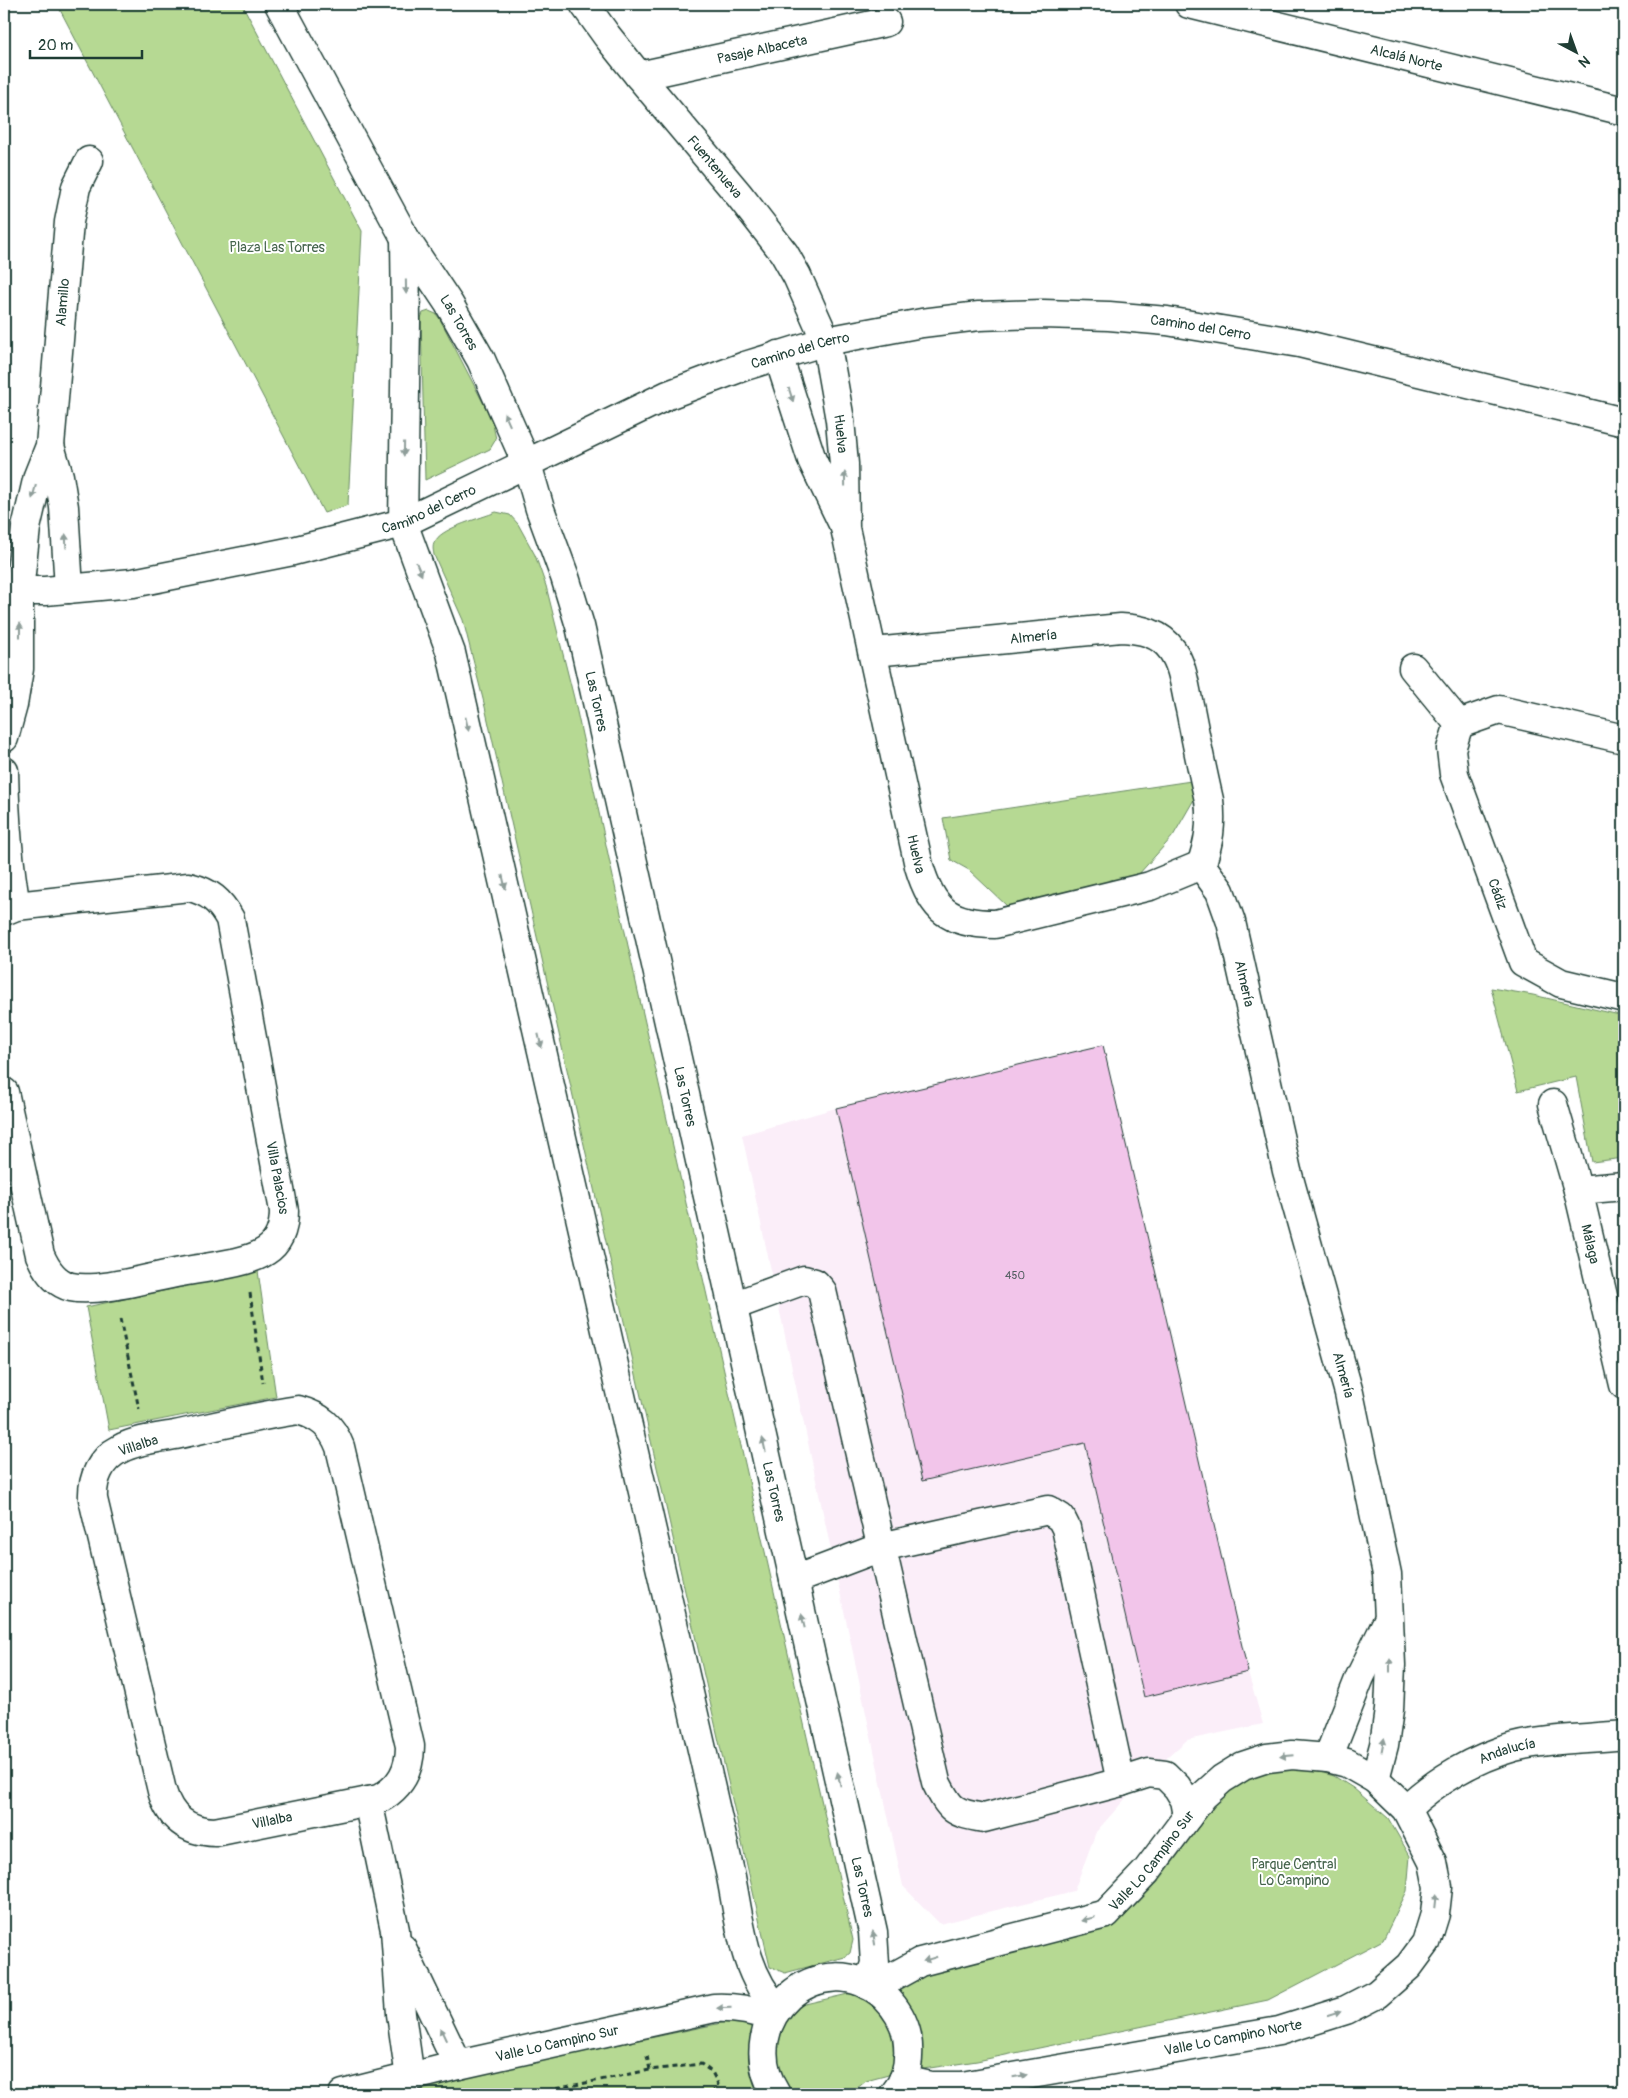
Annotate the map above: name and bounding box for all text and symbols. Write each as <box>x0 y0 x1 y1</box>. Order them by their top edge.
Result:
scale bar <box>30 28 142 60</box>
north arrow <box>1550 28 1600 78</box>
street label: Pasaje Albaceta <box>716 31 809 68</box>
text: 20 m <box>38 36 73 55</box>
street label: Alcalá Norte <box>1369 41 1444 75</box>
text: N <box>1575 52 1593 71</box>
street label: Fuentenueva <box>684 132 746 202</box>
park label: Plaza Las Torres <box>229 239 326 256</box>
street label: Alamillo <box>52 277 73 327</box>
one-way arrow <box>402 279 410 295</box>
street label: Las Torres <box>436 291 482 354</box>
street label: Camino del Cerro <box>1150 312 1253 344</box>
street label: Camino del Cerro <box>749 329 851 373</box>
one-way arrow <box>788 387 795 402</box>
one-way arrow <box>503 412 511 426</box>
street label: Huelva <box>830 413 851 454</box>
one-way arrow <box>400 442 408 458</box>
one-way arrow <box>840 471 848 487</box>
street label: Camino del Cerro <box>380 481 479 537</box>
one-way arrow <box>30 484 38 499</box>
one-way arrow <box>61 532 69 548</box>
one-way arrow <box>416 562 424 576</box>
one-way arrow <box>16 622 24 638</box>
street label: Almería <box>1009 626 1058 648</box>
street label: Las Torres <box>581 670 612 734</box>
one-way arrow <box>463 716 471 731</box>
street label: Huelva <box>903 833 929 876</box>
one-way arrow <box>500 875 508 890</box>
street label: Cádiz <box>1484 876 1511 912</box>
street label: Almería <box>1231 959 1258 1008</box>
one-way arrow <box>536 1033 544 1048</box>
street label: Las Torres <box>670 1065 700 1129</box>
street label: Villa Palacios <box>262 1140 292 1215</box>
street label: Málaga <box>1577 1223 1603 1266</box>
house number: 450 <box>1005 1269 1025 1282</box>
street label: Almería <box>1329 1350 1358 1400</box>
street label: Villalba <box>116 1431 160 1460</box>
one-way arrow <box>760 1437 768 1452</box>
street label: Las Torres <box>759 1460 789 1524</box>
one-way arrow <box>799 1613 807 1628</box>
one-way arrow <box>1386 1657 1394 1673</box>
street label: Andalucía <box>1476 1735 1536 1768</box>
one-way arrow <box>1379 1737 1387 1752</box>
one-way arrow <box>1279 1752 1295 1760</box>
one-way arrow <box>835 1772 843 1787</box>
street label: Valle Lo Campino Sur <box>1105 1807 1198 1915</box>
street label: Villalba <box>250 1808 294 1833</box>
street label: Las Torres <box>847 1855 878 1919</box>
park label: Parque Central Lo Campino <box>1251 1856 1337 1889</box>
one-way arrow <box>1432 1893 1440 1909</box>
one-way arrow <box>1080 1915 1095 1923</box>
one-way arrow <box>869 1930 877 1946</box>
one-way arrow <box>923 1955 938 1963</box>
one-way arrow <box>716 2004 732 2012</box>
one-way arrow <box>1327 2010 1342 2018</box>
street label: Valle Lo Campino Norte <box>1163 2016 1303 2059</box>
street label: Valle Lo Campino Sur <box>494 2022 620 2065</box>
one-way arrow <box>438 2027 446 2041</box>
one-way arrow <box>1013 2071 1029 2079</box>

